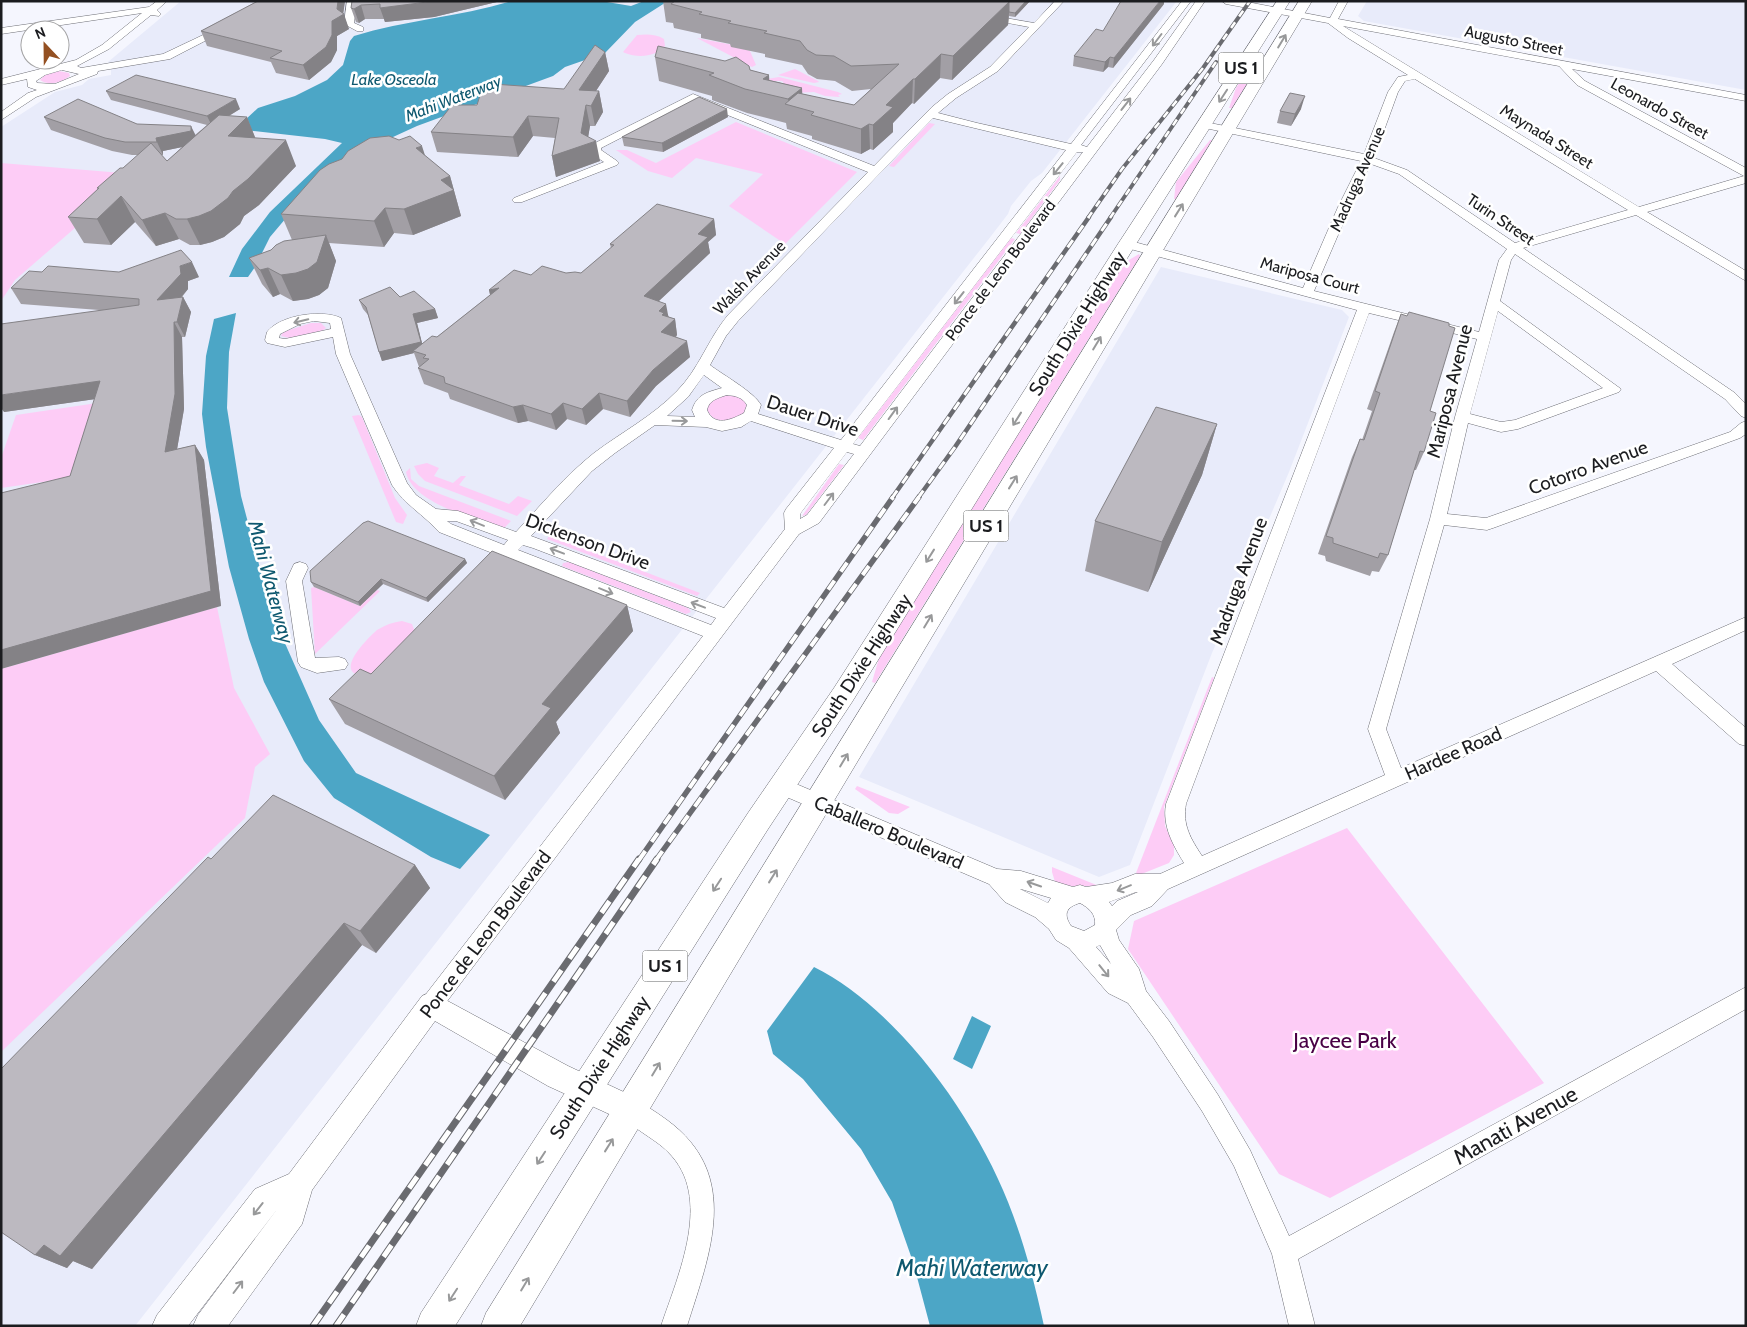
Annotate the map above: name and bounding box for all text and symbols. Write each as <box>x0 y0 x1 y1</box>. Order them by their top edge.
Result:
north arrow <box>20 20 70 70</box>
street label: Augusto Street <box>1463 22 1565 59</box>
text: N <box>32 23 48 43</box>
one-way arrow <box>1152 33 1163 46</box>
one-way arrow <box>1278 34 1288 48</box>
road number: US 1 <box>1218 52 1264 84</box>
water label: Lake Osceola <box>351 70 437 89</box>
water label: Mahi Waterway <box>402 71 504 126</box>
street label: Leonardo Street <box>1608 74 1712 143</box>
one-way arrow <box>1218 89 1228 103</box>
one-way arrow <box>1120 98 1131 111</box>
street label: Maynada Street <box>1497 100 1597 173</box>
street label: Madruga Avenue <box>1326 124 1389 235</box>
one-way arrow <box>1053 162 1064 175</box>
street label: Turin Street <box>1463 190 1539 249</box>
street label: Ponce de Leon Boulevard <box>941 196 1060 344</box>
one-way arrow <box>1175 203 1185 217</box>
street label: Walsh Avenue <box>709 236 789 318</box>
street label: South Dixie Highway <box>1024 246 1131 400</box>
street label: Mariposa Court <box>1258 253 1362 298</box>
one-way arrow <box>954 291 965 304</box>
one-way arrow <box>293 317 309 326</box>
street label: Mariposa Avenue <box>1422 322 1477 460</box>
one-way arrow <box>1091 336 1102 350</box>
street label: Dauer Drive <box>764 390 862 441</box>
one-way arrow <box>888 406 898 420</box>
one-way arrow <box>1012 411 1022 425</box>
one-way arrow <box>671 416 687 426</box>
street label: Cotorro Avenue <box>1525 435 1651 500</box>
one-way arrow <box>1008 475 1018 489</box>
one-way arrow <box>823 493 834 506</box>
street label: Dickenson Drive <box>523 508 653 575</box>
road number: US 1 <box>964 511 1008 542</box>
street label: Madruga Avenue <box>1205 514 1272 648</box>
water label: Mahi Waterway <box>243 517 299 647</box>
one-way arrow <box>469 518 485 527</box>
one-way arrow <box>550 546 565 555</box>
one-way arrow <box>925 549 936 563</box>
one-way arrow <box>598 587 613 597</box>
street label: South Dixie Highway <box>807 589 917 741</box>
one-way arrow <box>691 600 706 609</box>
one-way arrow <box>924 614 934 628</box>
street label: Hardee Road <box>1401 722 1505 785</box>
one-way arrow <box>840 753 850 767</box>
street label: Caballero Boulevard <box>811 791 967 874</box>
street label: Ponce de Leon Boulevard <box>415 846 556 1023</box>
one-way arrow <box>768 870 778 884</box>
one-way arrow <box>712 877 722 891</box>
one-way arrow <box>1027 879 1042 888</box>
one-way arrow <box>1117 884 1132 893</box>
road number: US 1 <box>642 950 688 981</box>
one-way arrow <box>1098 965 1109 978</box>
street label: South Dixie Highway <box>545 991 655 1143</box>
park label: Jaycee Park <box>1292 1027 1397 1054</box>
one-way arrow <box>652 1062 662 1076</box>
street label: Manati Avenue <box>1448 1080 1582 1171</box>
one-way arrow <box>605 1139 615 1153</box>
one-way arrow <box>536 1151 546 1165</box>
one-way arrow <box>253 1202 264 1215</box>
water label: Mahi Waterway <box>895 1253 1049 1282</box>
one-way arrow <box>520 1278 530 1292</box>
one-way arrow <box>233 1280 243 1294</box>
one-way arrow <box>448 1288 459 1302</box>

